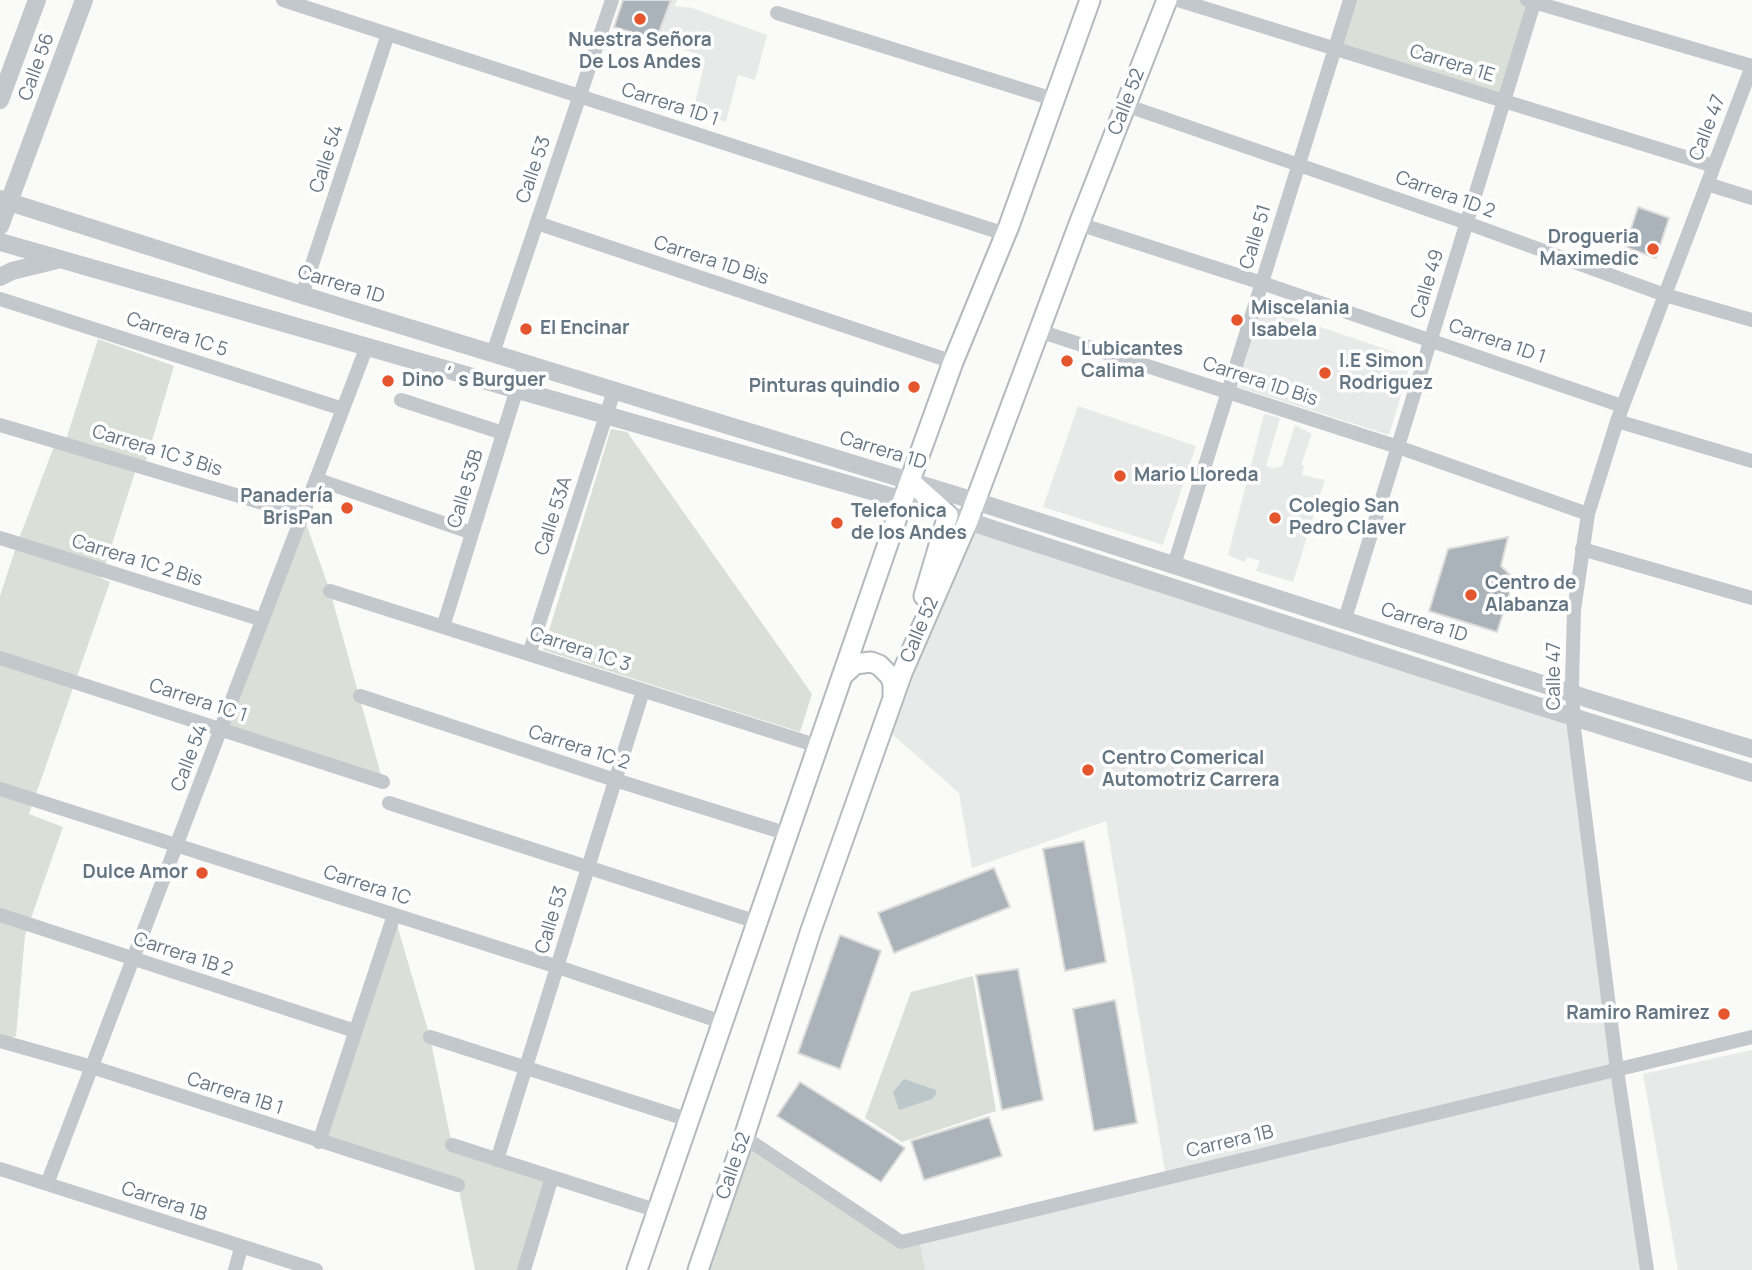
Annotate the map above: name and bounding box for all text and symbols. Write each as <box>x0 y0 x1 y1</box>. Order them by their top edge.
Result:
marker: Nuestra Señora De Los Andes <box>632 11 648 27</box>
street label: Calle 56 <box>14 30 60 104</box>
place label: Nuestra Señora De Los Andes <box>568 30 712 74</box>
street label: Carrera 1E <box>1407 40 1497 88</box>
street label: Calle 52 <box>1104 66 1150 138</box>
street label: Carrera 1D 1 <box>618 79 722 131</box>
street label: Calle 47 <box>1685 92 1731 164</box>
street label: Calle 54 <box>305 122 349 196</box>
street label: Calle 53 <box>512 133 556 207</box>
street label: Carrera 1D 2 <box>1392 166 1498 224</box>
street label: Calle 51 <box>1235 202 1277 272</box>
place label: Drogueria Maximedic <box>1540 227 1639 271</box>
street label: Carrera 1D Bis <box>651 232 771 290</box>
marker: Drogueria Maximedic <box>1645 241 1661 257</box>
street label: Calle 49 <box>1407 247 1449 321</box>
street label: Carrera 1D <box>295 261 387 309</box>
place label: Miscelania Isabela <box>1251 298 1349 342</box>
street label: Carrera 1C 5 <box>123 308 231 362</box>
marker: Miscelania Isabela <box>1229 312 1245 328</box>
street label: Carrera 1D 1 <box>1446 315 1548 369</box>
place label: El Encinar <box>540 318 629 340</box>
marker: El Encinar <box>518 321 534 337</box>
place label: Lubicantes Calima <box>1081 339 1183 383</box>
place label: I.E Simon Rodriguez <box>1339 351 1433 395</box>
marker: Lubicantes Calima <box>1059 353 1075 369</box>
street label: Carrera 1D Bis <box>1200 353 1320 411</box>
marker: I.E Simon Rodriguez <box>1317 365 1333 381</box>
place label: Dino´ s Burguer <box>402 370 546 392</box>
marker: Dino´ s Burguer <box>380 373 396 389</box>
place label: Pinturas quindio <box>749 376 900 398</box>
marker: Pinturas quindio <box>906 379 922 395</box>
street label: Carrera 1C 3 Bis <box>89 420 225 482</box>
street label: Carrera 1D <box>837 427 929 475</box>
street label: Calle 53B <box>443 447 489 531</box>
place label: Mario Lloreda <box>1134 465 1258 487</box>
marker: Mario Lloreda <box>1112 468 1128 484</box>
street label: Calle 53A <box>531 474 577 558</box>
place label: Panadería BrisPan <box>240 486 333 530</box>
place label: Colegio San Pedro Claver <box>1289 496 1406 540</box>
marker: Panadería BrisPan <box>339 500 355 516</box>
place label: Telefonica de los Andes <box>851 501 967 545</box>
marker: Colegio San Pedro Claver <box>1267 510 1283 526</box>
marker: Telefonica de los Andes <box>829 515 845 531</box>
street label: Carrera 1C 2 Bis <box>69 530 205 592</box>
place label: Centro de Alabanza <box>1485 573 1576 617</box>
marker: Centro de Alabanza <box>1463 587 1479 603</box>
street label: Calle 52 <box>896 594 944 666</box>
street label: Carrera 1D <box>1378 598 1470 648</box>
street label: Carrera 1C 3 <box>527 623 633 677</box>
street label: Calle 47 <box>1544 642 1566 710</box>
street label: Carrera 1C 1 <box>146 674 250 728</box>
street label: Calle 54 <box>167 721 213 795</box>
street label: Carrera 1C 2 <box>525 721 633 775</box>
place label: Centro Comerical Automotriz Carrera <box>1102 748 1279 792</box>
marker: Centro Comerical Automotriz Carrera <box>1080 762 1096 778</box>
street label: Carrera 1C <box>320 861 414 911</box>
place label: Dulce Amor <box>83 862 188 884</box>
marker: Dulce Amor <box>194 865 210 881</box>
street label: Calle 53 <box>531 883 573 957</box>
street label: Carrera 1B 2 <box>130 928 236 982</box>
place label: Ramiro Ramirez <box>1566 1003 1710 1025</box>
marker: Ramiro Ramirez <box>1716 1006 1732 1022</box>
street label: Carrera 1B 1 <box>184 1068 286 1120</box>
street label: Carrera 1B <box>1184 1121 1276 1163</box>
street label: Calle 52 <box>712 1130 756 1202</box>
street label: Carrera 1B <box>118 1177 210 1227</box>

